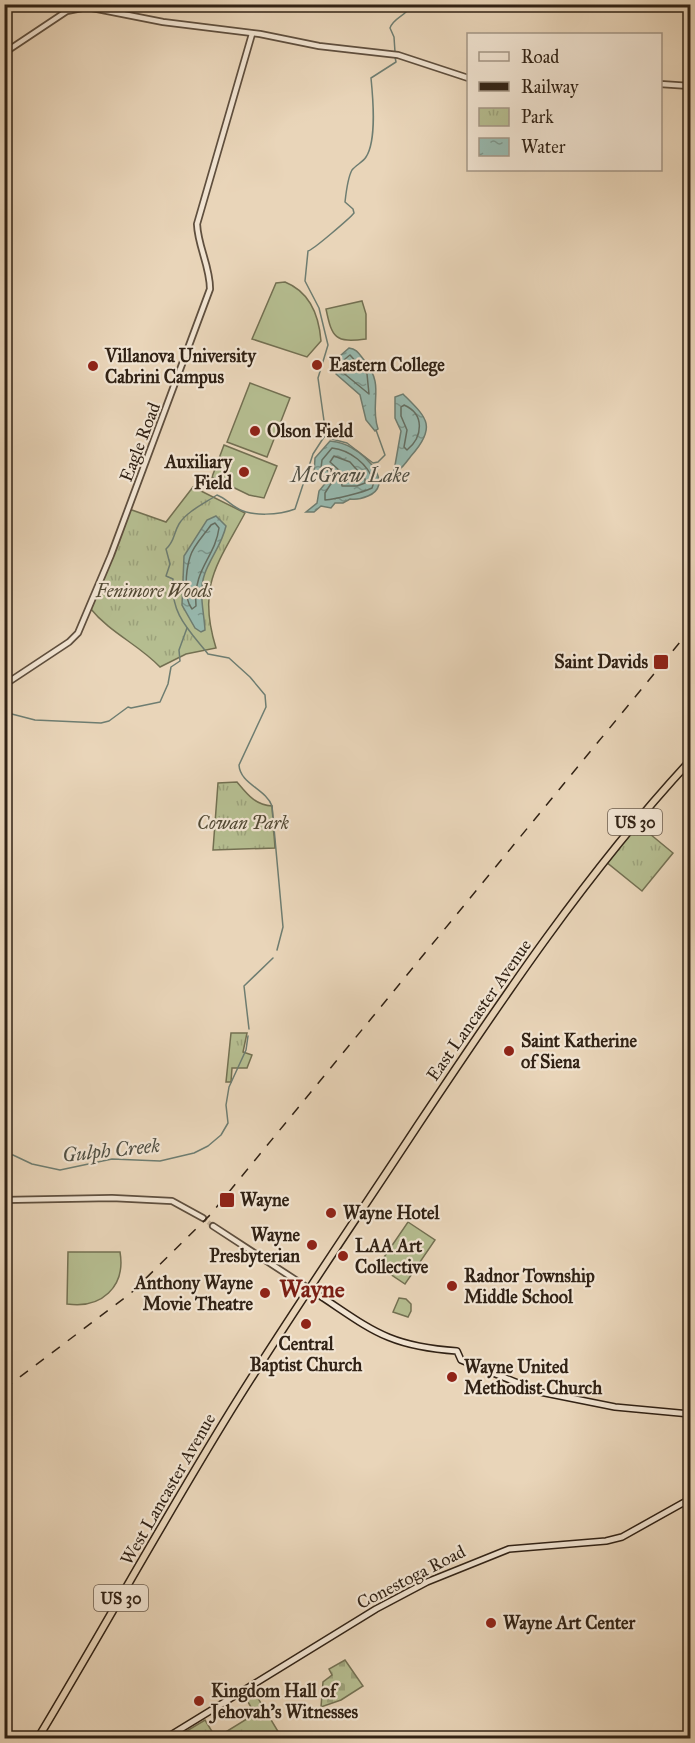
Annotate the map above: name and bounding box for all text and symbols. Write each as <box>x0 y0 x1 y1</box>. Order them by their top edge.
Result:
legend <box>467 33 662 171</box>
text: Road <box>521 46 559 68</box>
text: Railway <box>521 76 579 98</box>
text: Park <box>521 106 554 128</box>
text: Water <box>521 136 566 158</box>
place label: Villanova University Cabrini Campus <box>104 345 257 389</box>
place label: Eastern College <box>329 354 445 377</box>
marker: Eastern College <box>310 358 324 372</box>
marker: Villanova University Cabrini Campus <box>86 359 100 373</box>
street label: Eagle Road <box>115 399 166 485</box>
place label: Olson Field <box>267 420 354 442</box>
marker: Olson Field <box>248 424 262 438</box>
place label: Auxiliary Field <box>164 451 234 494</box>
water label: McGraw Lake <box>289 463 410 487</box>
marker: Auxiliary Field <box>237 465 251 479</box>
park label: Fenimore Woods <box>95 580 213 602</box>
place label: Saint Davids <box>554 651 648 673</box>
marker: Saint Davids <box>652 653 670 671</box>
road number: US 30 <box>608 809 662 835</box>
park label: Cowan Park <box>197 812 289 834</box>
street label: East Lancaster Avenue <box>422 935 536 1085</box>
place label: Saint Katherine of Siena <box>521 1030 637 1073</box>
marker: Saint Katherine of Siena <box>502 1044 516 1058</box>
water label: Gulph Creek <box>61 1133 161 1168</box>
place label: Wayne <box>240 1189 290 1212</box>
marker: Wayne <box>218 1191 236 1209</box>
place label: Wayne Hotel <box>343 1202 441 1225</box>
marker: Wayne Hotel <box>324 1206 338 1220</box>
place label: Wayne Presbyterian <box>209 1224 300 1268</box>
place label: LAA Art Collective <box>355 1235 429 1278</box>
marker: Wayne Presbyterian <box>305 1238 319 1252</box>
marker: LAA Art Collective <box>336 1249 350 1263</box>
place label: Radnor Township Middle School <box>464 1265 595 1308</box>
place label: Anthony Wayne Movie Theatre <box>134 1272 254 1315</box>
district label: Wayne <box>279 1274 345 1304</box>
marker: Radnor Township Middle School <box>445 1279 459 1293</box>
marker: Anthony Wayne Movie Theatre <box>258 1286 272 1300</box>
marker: Central Baptist Church <box>299 1317 313 1331</box>
place label: Central Baptist Church <box>250 1333 363 1377</box>
place label: Wayne United Methodist Church <box>464 1356 603 1399</box>
marker: Wayne United Methodist Church <box>445 1370 459 1384</box>
street label: West Lancaster Avenue <box>116 1409 220 1569</box>
street label: Conestoga Road <box>353 1540 470 1615</box>
road number: US 30 <box>94 1585 148 1611</box>
place label: Wayne Art Center <box>503 1612 637 1635</box>
marker: Wayne Art Center <box>484 1616 498 1630</box>
place label: Kingdom Hall of Jehovah's Witnesses <box>209 1680 359 1724</box>
marker: Kingdom Hall of Jehovah's Witnesses <box>192 1694 206 1708</box>

